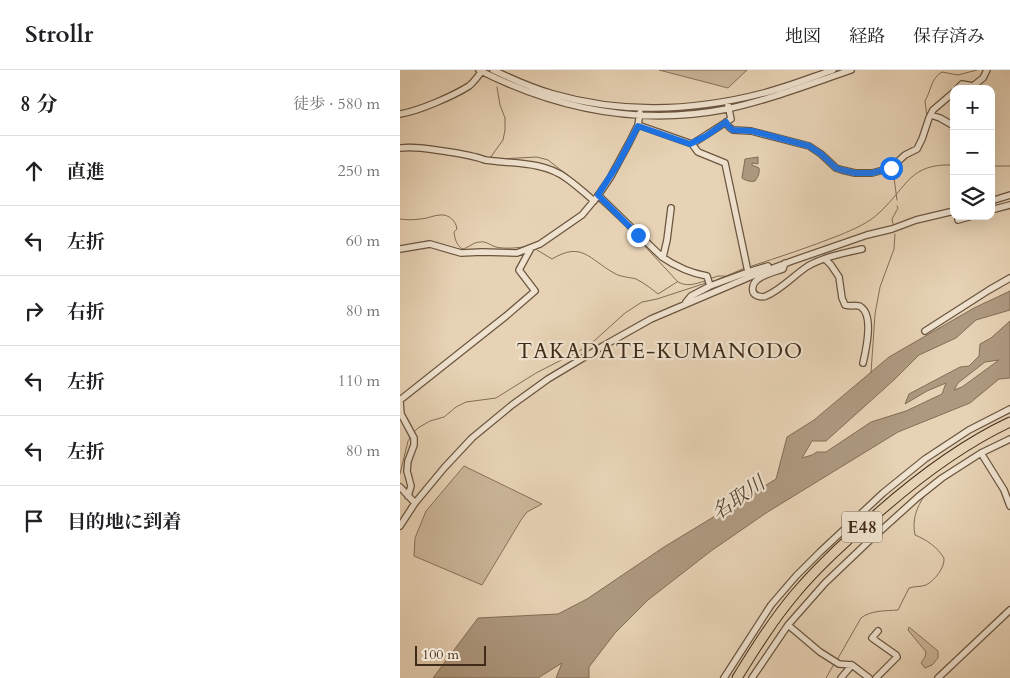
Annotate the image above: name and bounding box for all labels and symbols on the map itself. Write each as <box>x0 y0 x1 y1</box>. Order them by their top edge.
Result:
route start <box>880 157 903 180</box>
route end <box>627 224 650 247</box>
district label: TAKADATE-KUMANODO <box>517 337 803 366</box>
water label: 名取川 <box>706 469 772 526</box>
road number: E48 <box>842 512 882 542</box>
scale bar <box>415 643 486 666</box>

